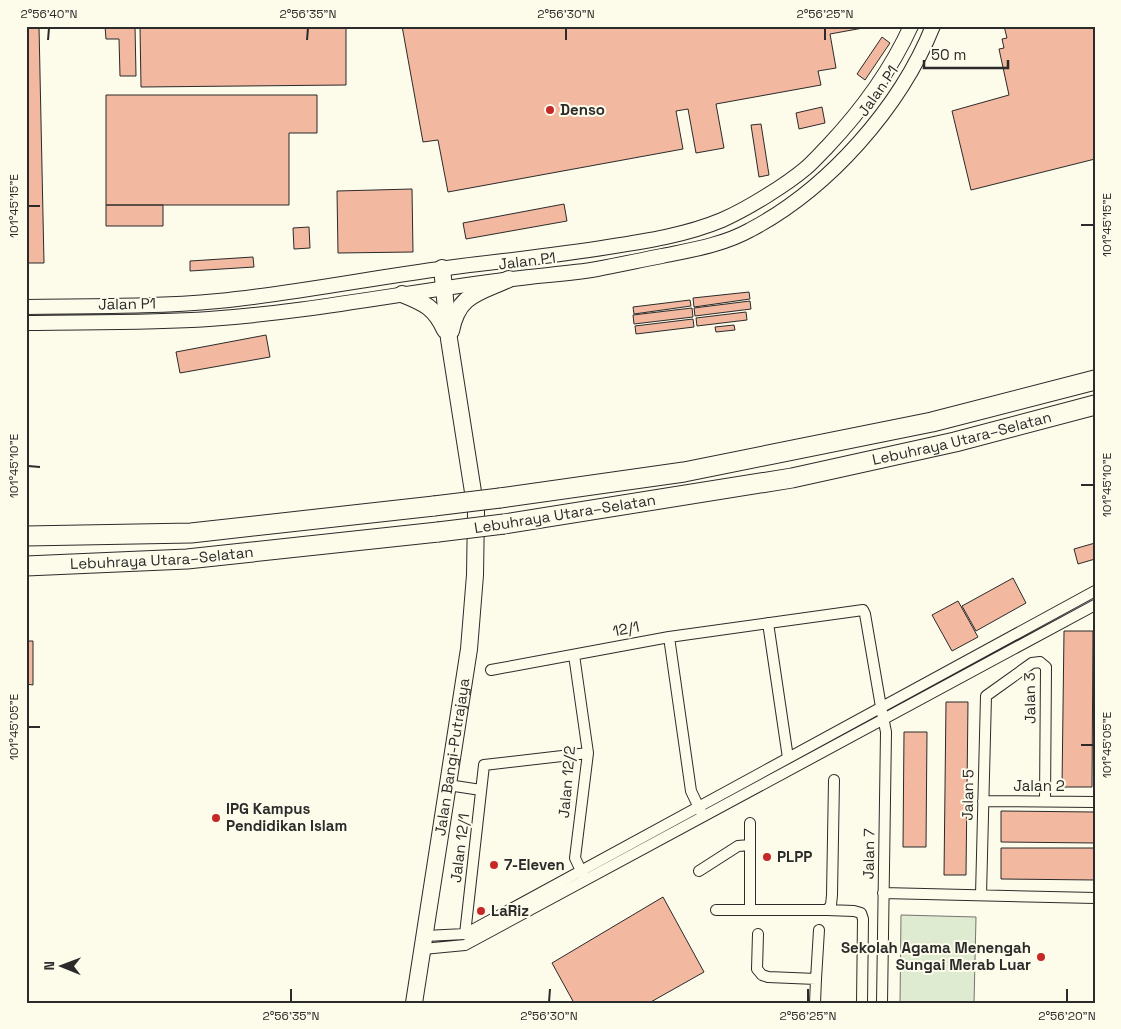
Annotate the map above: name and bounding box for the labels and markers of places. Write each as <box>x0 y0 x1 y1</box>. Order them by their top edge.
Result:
place label: Denso <box>560 100 605 119</box>
marker: Denso <box>544 104 556 116</box>
place label: IPG Kampus Pendidikan Islam <box>226 799 347 835</box>
marker: IPG Kampus Pendidikan Islam <box>210 812 222 824</box>
place label: PLPP <box>777 847 812 866</box>
marker: PLPP <box>761 851 773 863</box>
place label: 7-Eleven <box>504 855 565 874</box>
marker: 7-Eleven <box>488 859 500 871</box>
place label: LaRiz <box>491 901 529 920</box>
marker: LaRiz <box>475 905 487 917</box>
place label: Sekolah Agama Menengah Sungai Merab Luar <box>841 938 1031 974</box>
marker: Sekolah Agama Menengah Sungai Merab Luar <box>1035 951 1047 963</box>

